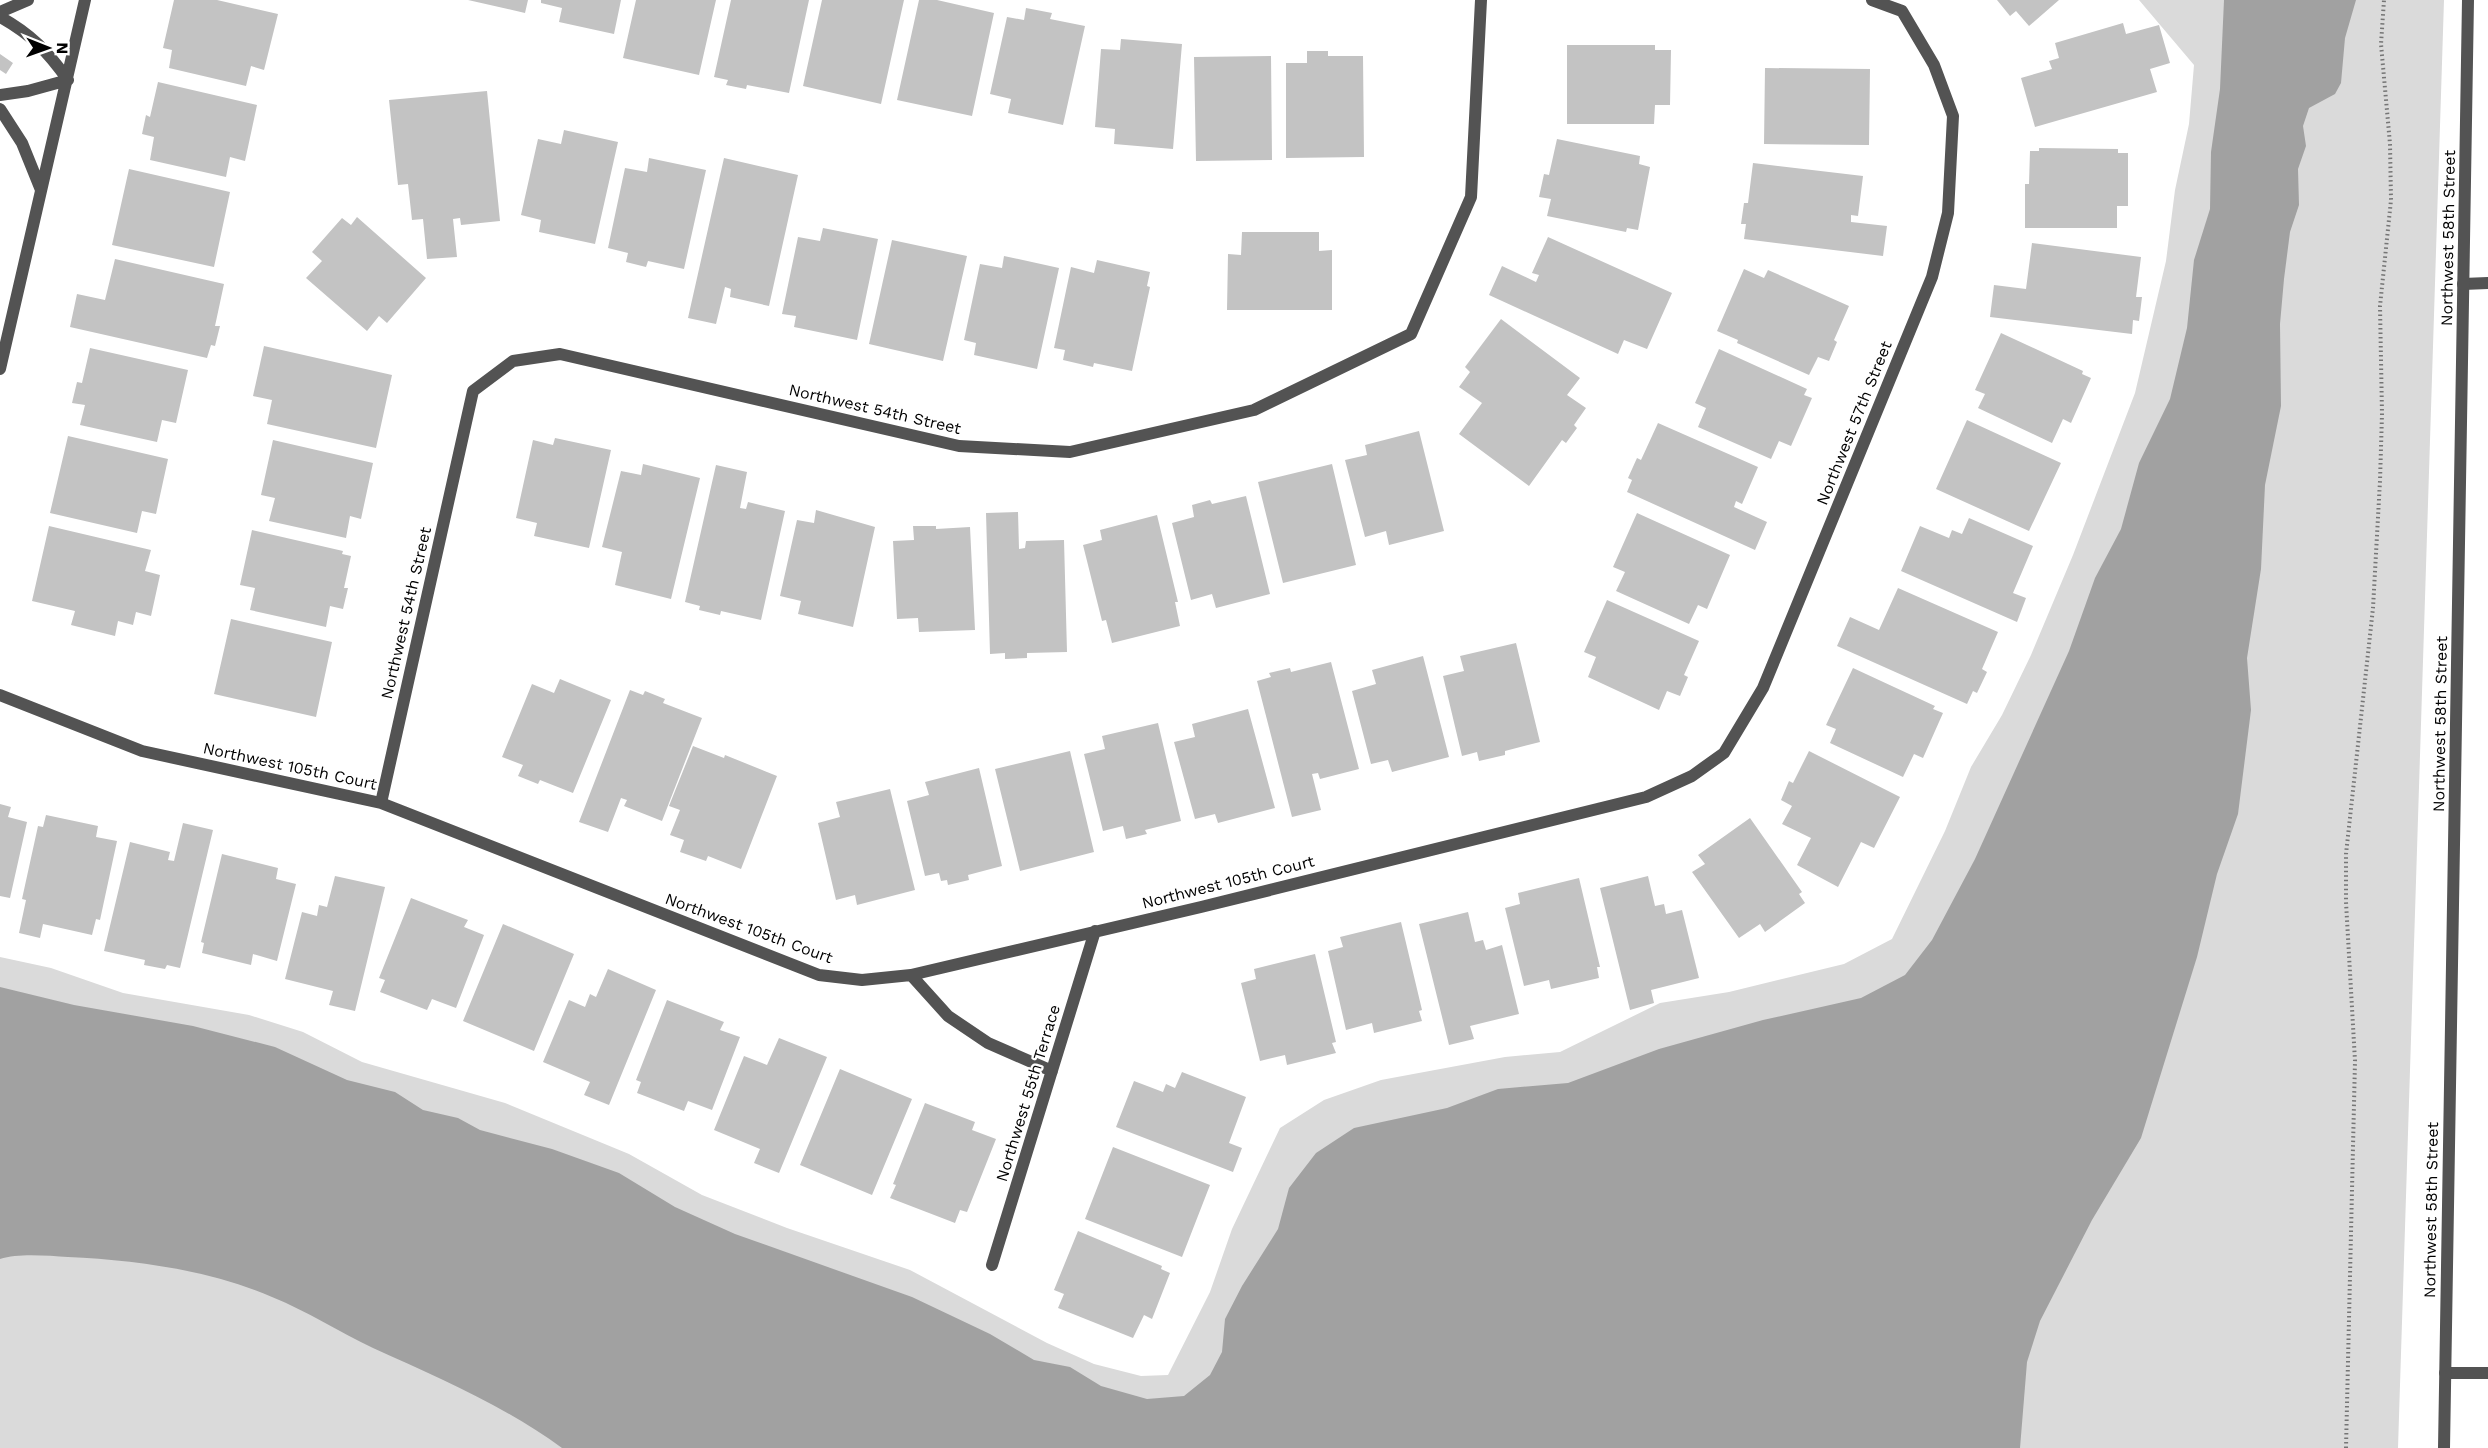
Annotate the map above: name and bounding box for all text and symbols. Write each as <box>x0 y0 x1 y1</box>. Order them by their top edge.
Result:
north arrow <box>18 18 78 78</box>
text: N <box>53 42 72 54</box>
street label: Northwest 58th Street <box>2437 150 2459 326</box>
street label: Northwest 57th Street <box>1812 338 1896 508</box>
street label: Northwest 54th Street <box>787 380 963 438</box>
street label: Northwest 54th Street <box>377 525 435 701</box>
street label: Northwest 58th Street <box>2429 636 2451 812</box>
street label: Northwest 105th Court <box>201 738 379 794</box>
street label: Northwest 105th Court <box>1140 851 1317 913</box>
street label: Northwest 105th Court <box>663 889 836 967</box>
street label: Northwest 55th Terrace <box>992 1002 1064 1184</box>
street label: Northwest 58th Street <box>2420 1122 2442 1298</box>

